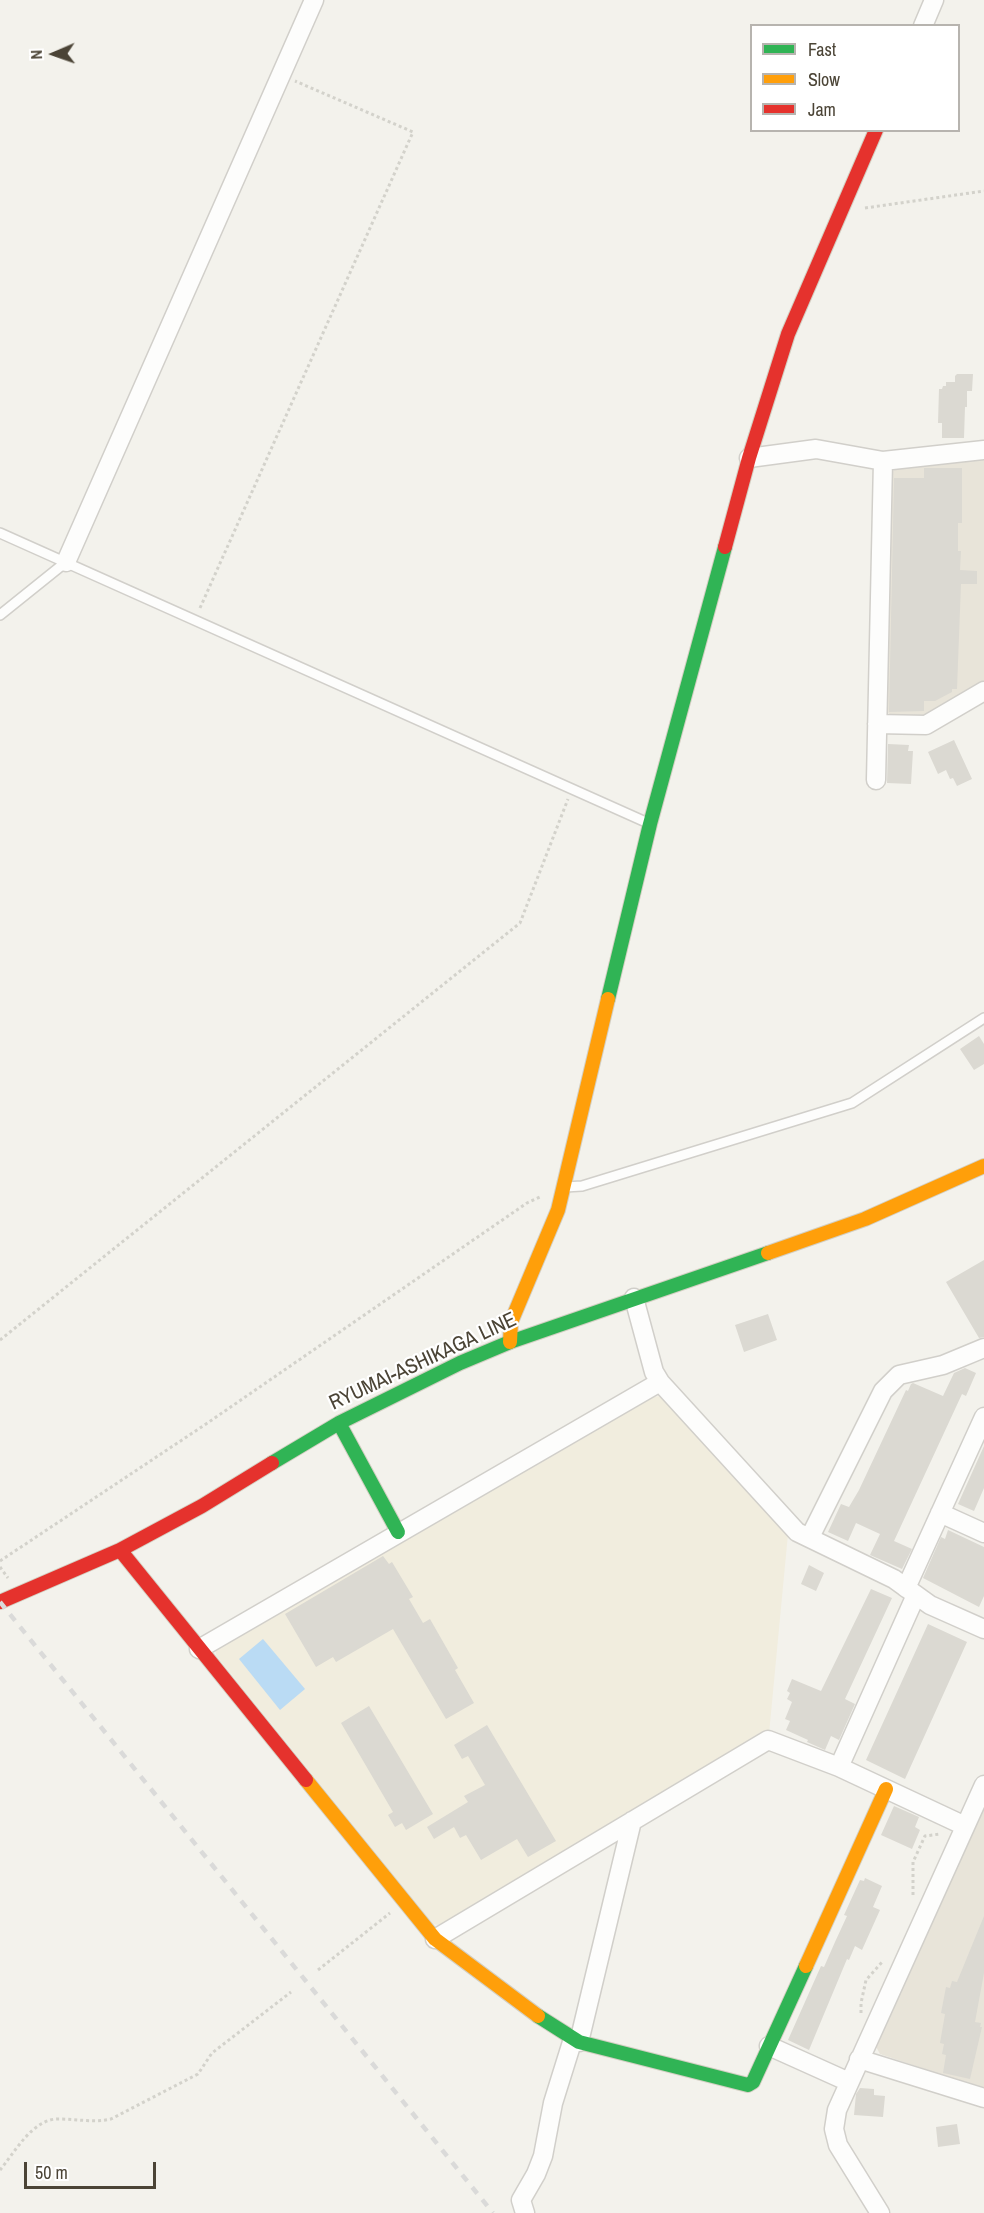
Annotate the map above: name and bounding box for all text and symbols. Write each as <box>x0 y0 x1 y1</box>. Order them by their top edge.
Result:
north arrow <box>24 24 84 84</box>
legend <box>750 24 960 132</box>
text: Fast <box>808 37 836 62</box>
text: N <box>25 50 47 60</box>
text: Slow <box>808 67 840 92</box>
text: Jam <box>808 97 836 122</box>
street label: RYUMAI-ASHIKAGA LINE <box>325 1308 521 1416</box>
scale bar <box>27 2150 159 2188</box>
text: 50 m <box>35 2160 68 2185</box>

